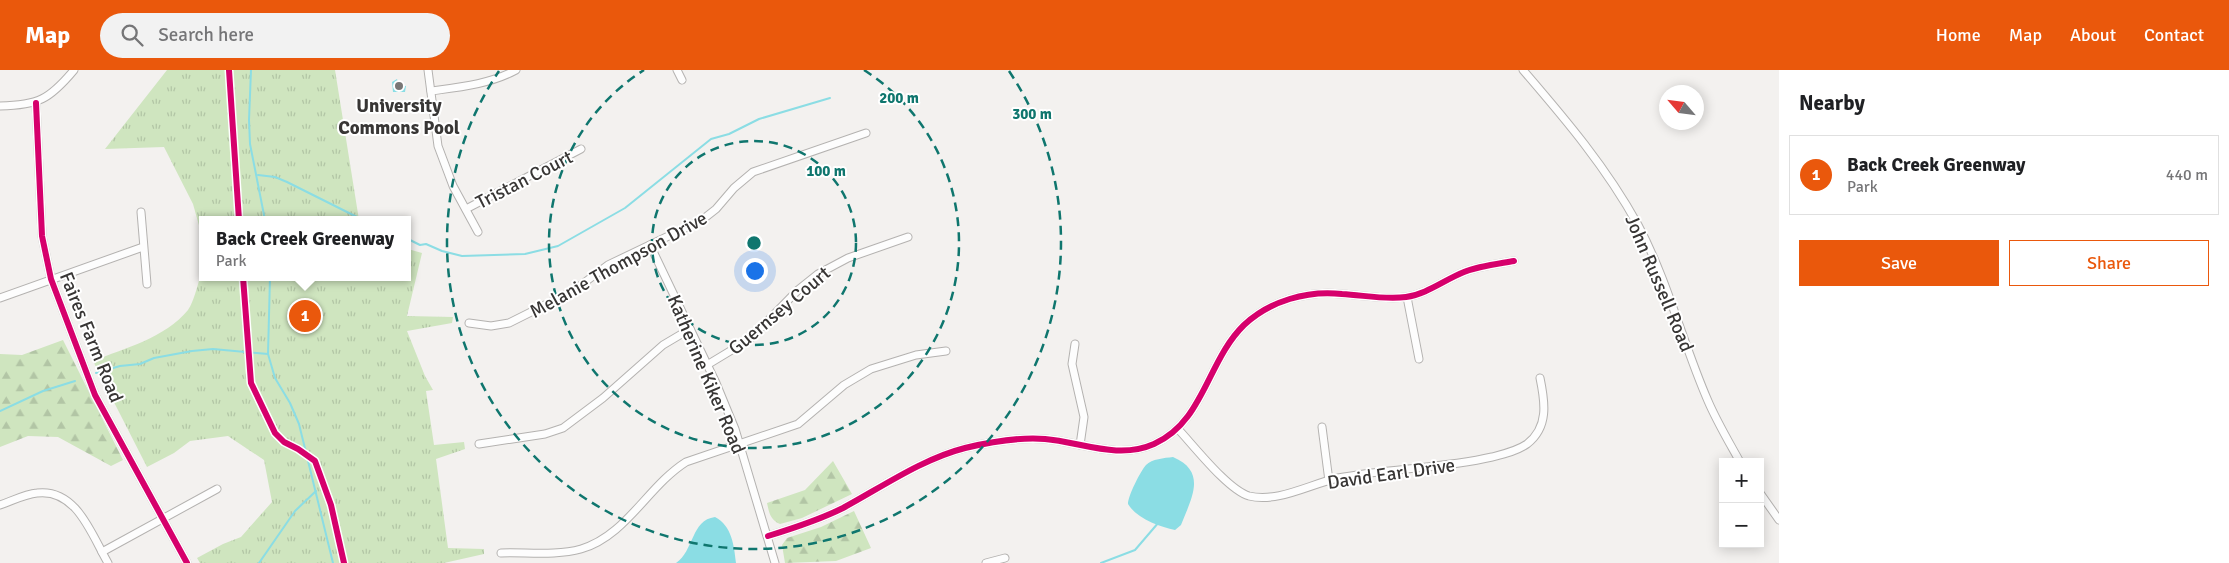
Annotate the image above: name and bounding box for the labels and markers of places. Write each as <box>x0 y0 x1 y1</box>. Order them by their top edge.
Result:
marker: University Commons Pool <box>393 80 405 92</box>
place label: University Commons Pool <box>338 94 460 140</box>
centre of rings <box>745 234 763 252</box>
pin: 1 <box>289 297 321 335</box>

